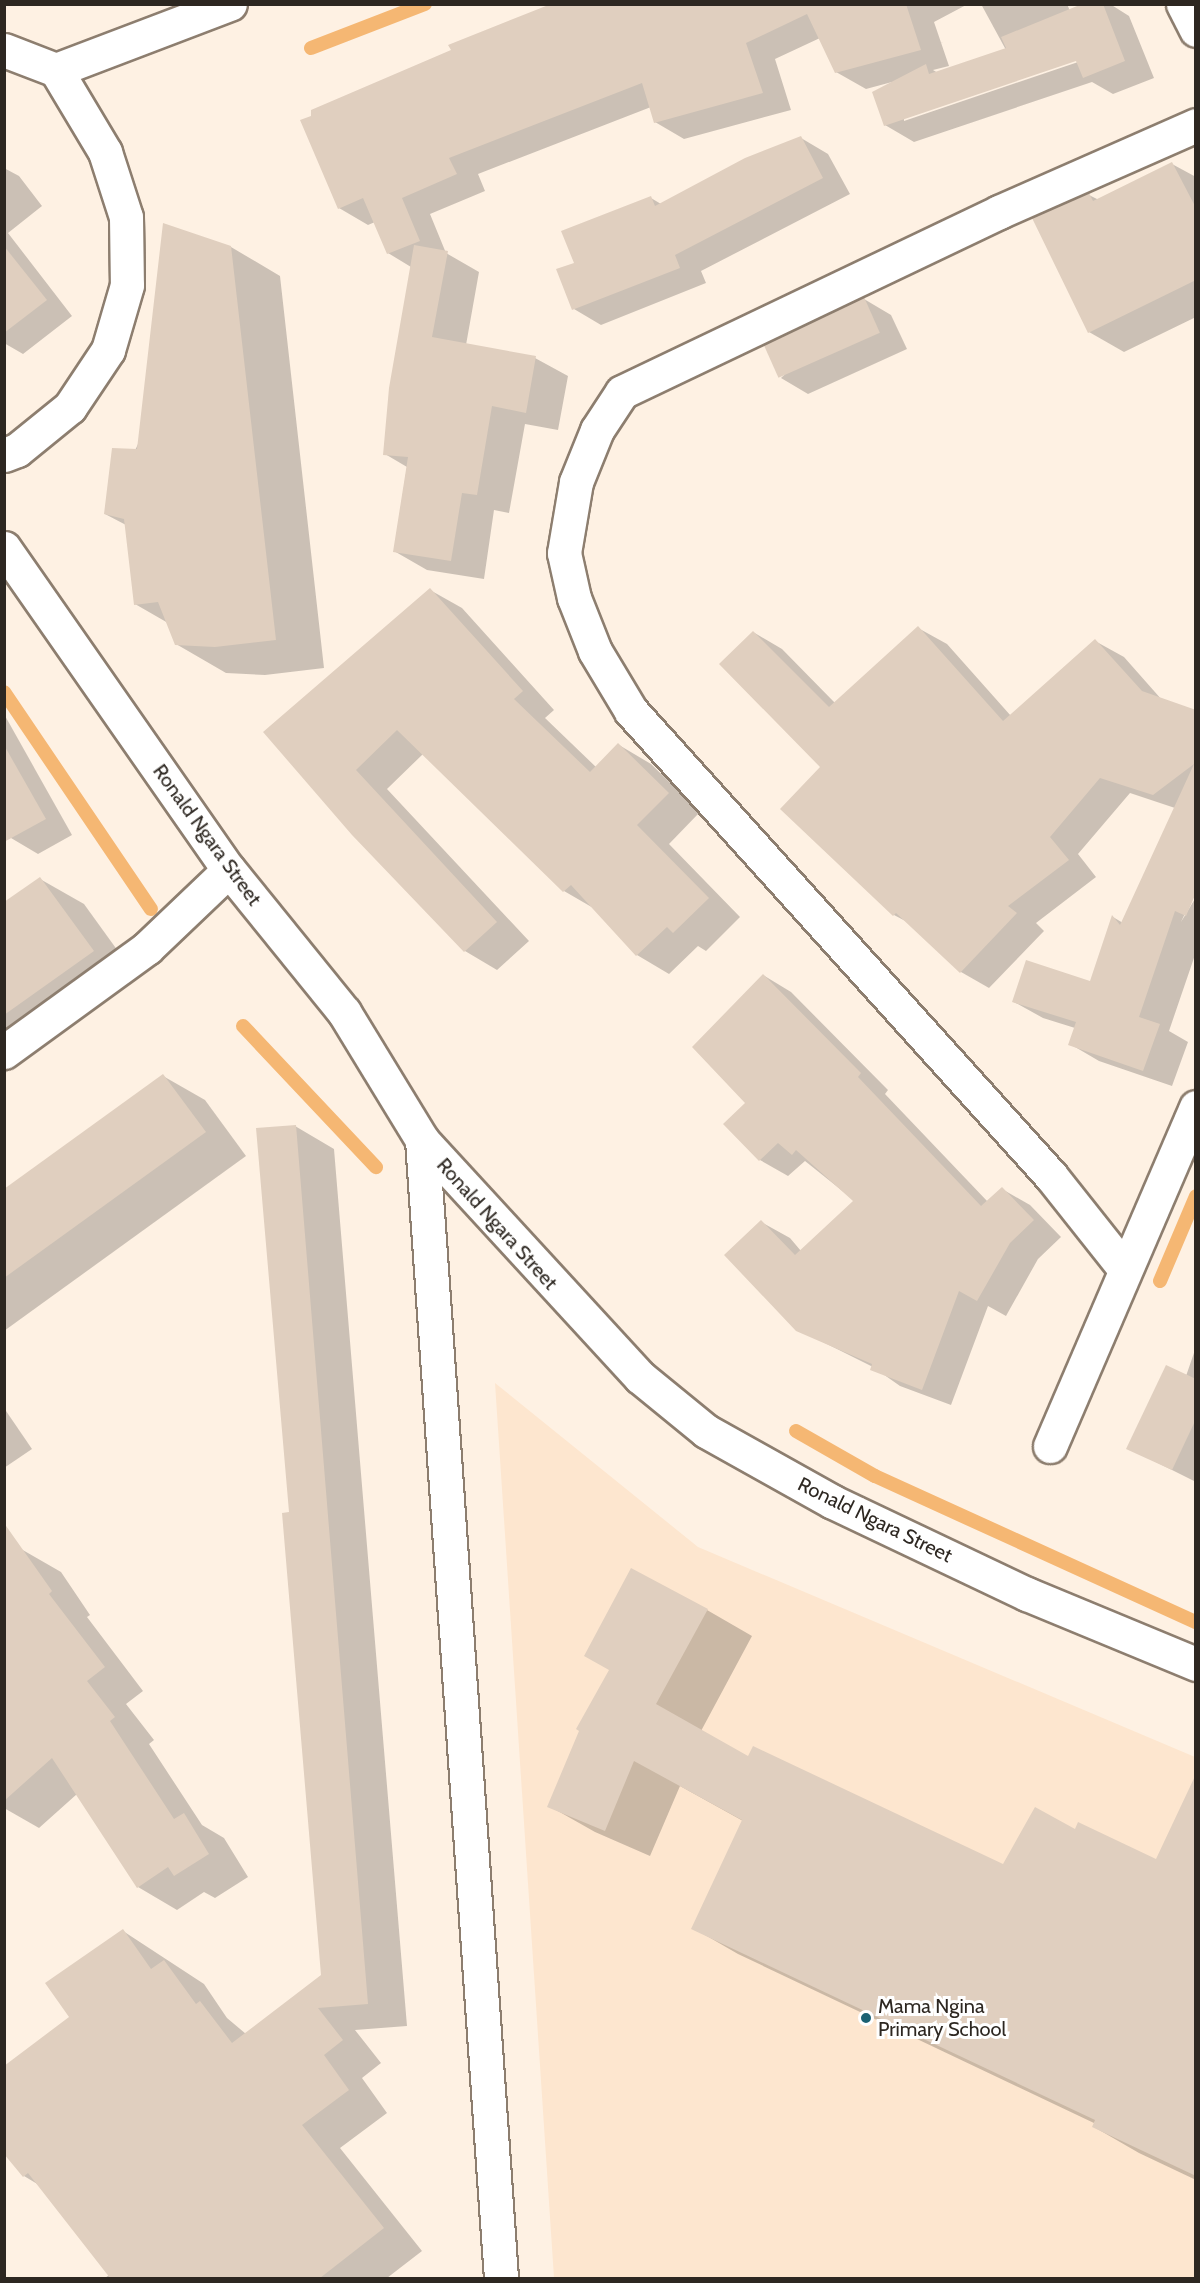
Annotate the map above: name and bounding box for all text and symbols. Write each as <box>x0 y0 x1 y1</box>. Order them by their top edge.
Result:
street label: Ronald Ngara Street <box>148 760 266 910</box>
street label: Ronald Ngara Street <box>432 1153 562 1295</box>
street label: Ronald Ngara Street <box>794 1472 956 1568</box>
place label: Mama Ngina Primary School <box>878 1994 1006 2041</box>
marker: Mama Ngina Primary School <box>859 2011 873 2025</box>

